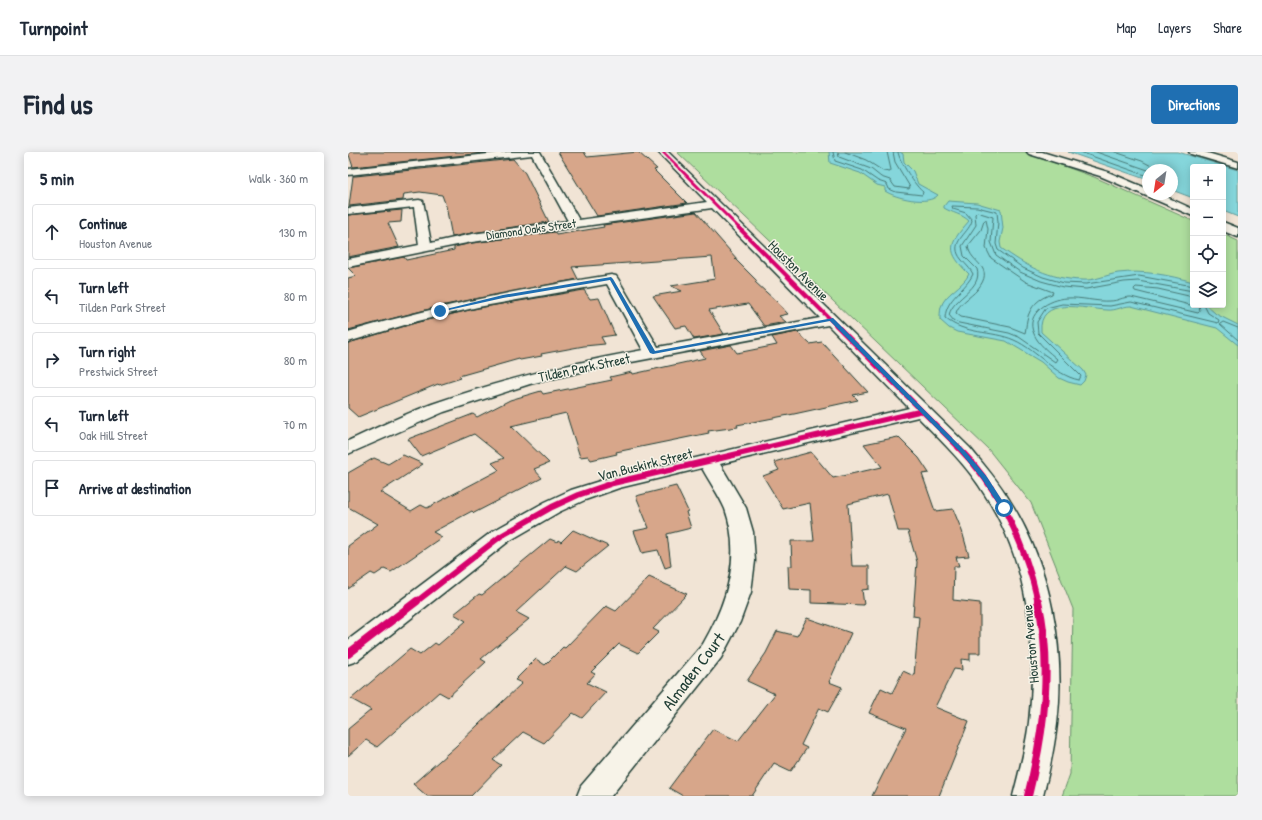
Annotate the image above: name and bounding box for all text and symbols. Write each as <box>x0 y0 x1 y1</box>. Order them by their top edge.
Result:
text: Turnpoint <box>20 15 88 41</box>
text: Map <box>1116 18 1136 37</box>
text: Layers <box>1158 18 1191 37</box>
text: Share <box>1213 18 1242 37</box>
text: Find us <box>24 85 93 123</box>
button: Directions <box>1151 85 1238 124</box>
north arrow <box>1142 164 1178 200</box>
map controls <box>1190 164 1226 308</box>
button: + <box>1190 164 1226 200</box>
text: 5 min <box>40 167 74 190</box>
text: Walk · 360 m <box>249 169 308 187</box>
button: − <box>1190 200 1226 236</box>
text: Continue <box>79 213 127 234</box>
street label: Diamond Oaks Street <box>485 214 578 244</box>
icon: ahead <box>41 221 63 243</box>
text: 130 m <box>279 223 307 241</box>
text: Houston Avenue <box>79 234 152 252</box>
street label: Houston Avenue <box>764 235 834 305</box>
button: locate <box>1190 236 1226 272</box>
button: layers <box>1190 272 1226 308</box>
text: Turn left <box>79 277 129 298</box>
icon: left <box>41 285 63 307</box>
text: 80 m <box>284 287 307 305</box>
text: Tilden Park Street <box>79 298 166 316</box>
route end <box>431 302 449 320</box>
text: Turn right <box>79 341 135 362</box>
street label: Tilden Park Street <box>536 348 632 386</box>
icon: right <box>41 349 63 371</box>
text: 80 m <box>284 351 307 369</box>
text: Prestwick Street <box>79 362 158 380</box>
text: Turn left <box>79 405 129 426</box>
icon: left <box>41 413 63 435</box>
text: 70 m <box>283 415 307 433</box>
text: Oak Hill Street <box>79 426 148 444</box>
street label: Van Buskirk Street <box>596 443 695 485</box>
icon: arrive <box>41 477 63 499</box>
text: Arrive at destination <box>79 478 191 499</box>
route start <box>995 499 1013 517</box>
street label: Houston Avenue <box>1017 604 1043 684</box>
street label: Almaden Court <box>656 627 730 714</box>

